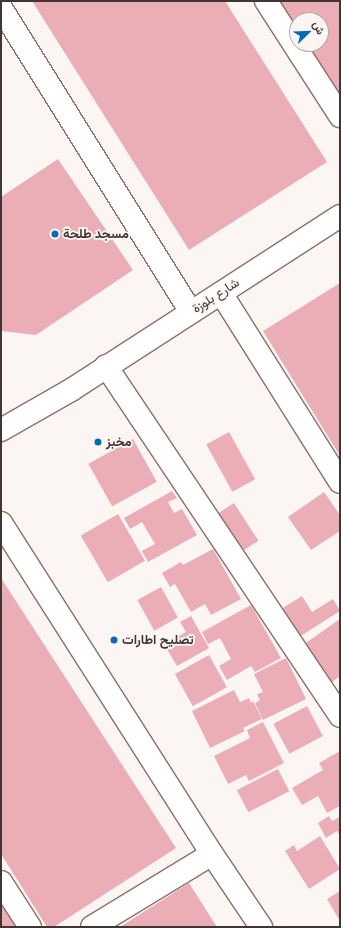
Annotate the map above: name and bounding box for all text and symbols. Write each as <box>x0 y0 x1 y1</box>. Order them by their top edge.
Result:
north arrow <box>289 12 329 52</box>
text: ش <box>310 19 328 37</box>
place label: مسجد طلحة <box>63 226 129 242</box>
marker: مسجد طلحة <box>50 229 60 239</box>
street label: شارع بلوزة <box>190 275 242 317</box>
place label: مخبز <box>106 434 132 450</box>
marker: مخبز <box>93 437 103 447</box>
place label: تصليح اطارات <box>122 632 194 648</box>
marker: تصليح اطارات <box>109 635 119 645</box>

